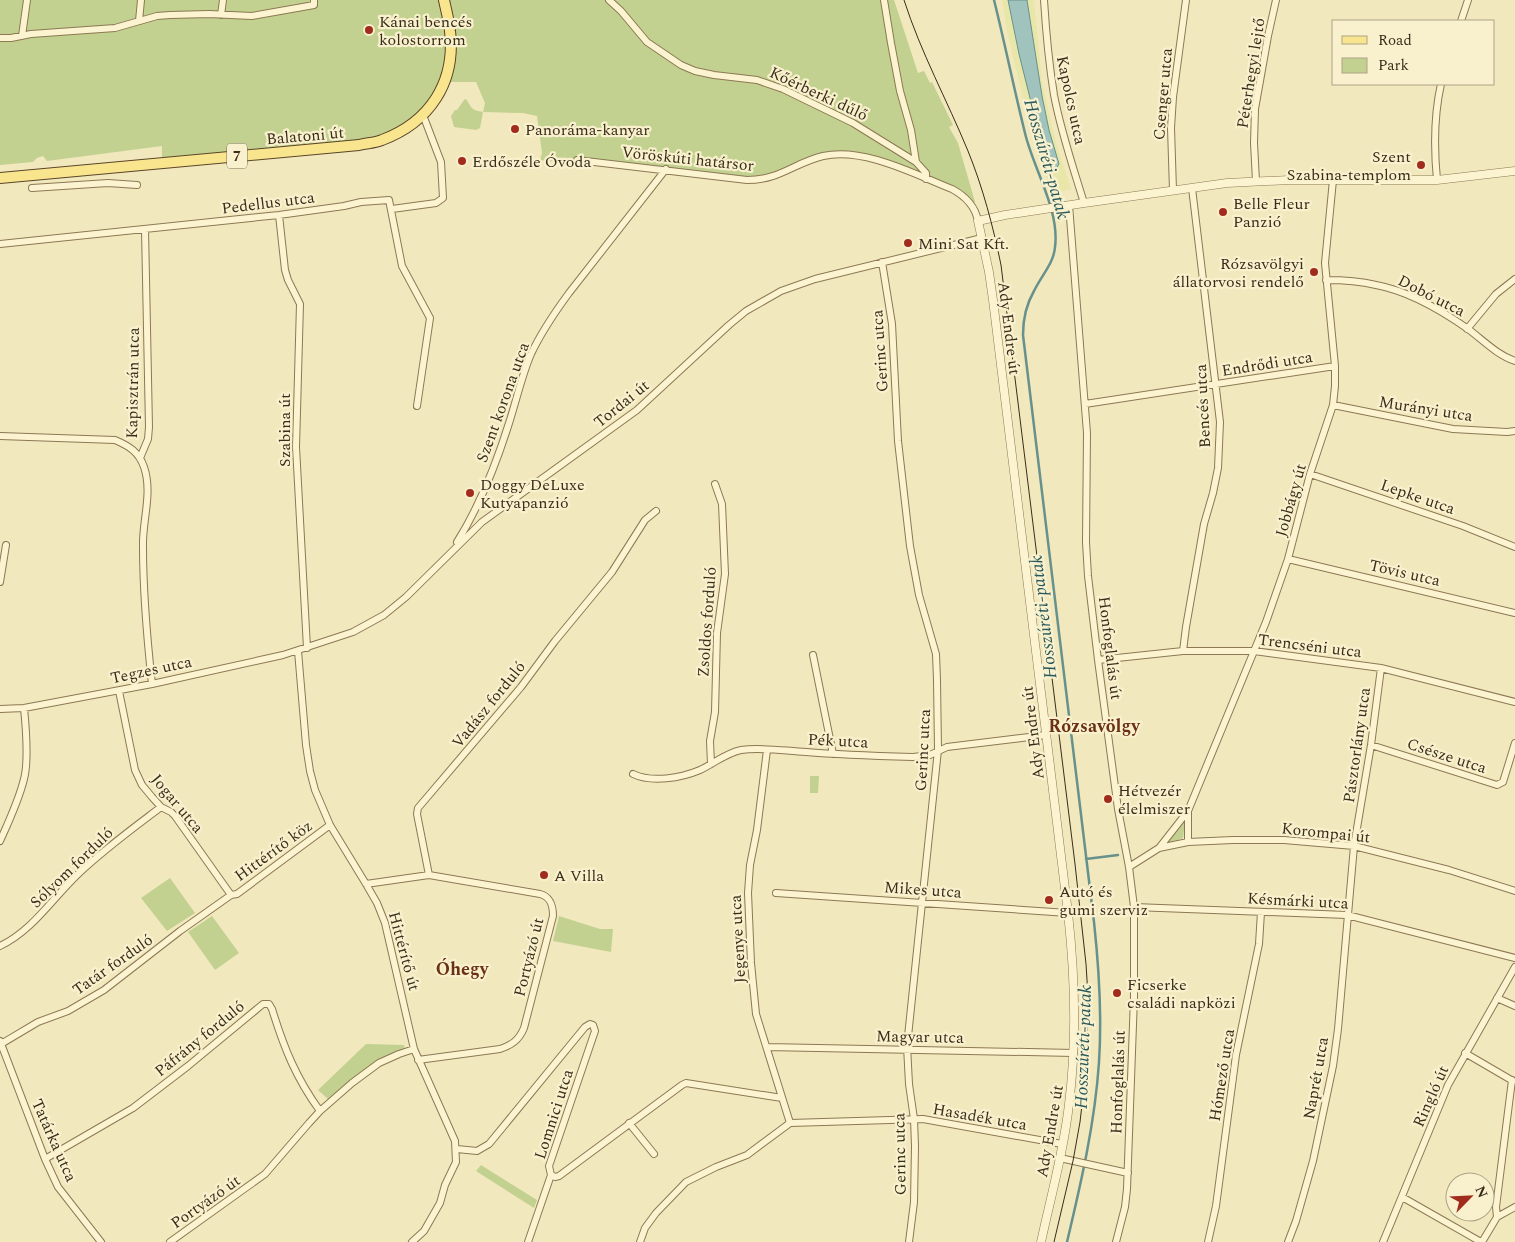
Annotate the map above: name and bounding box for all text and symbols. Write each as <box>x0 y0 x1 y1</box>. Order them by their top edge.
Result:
place label: Kánai bencés kolostorrom <box>379 10 473 52</box>
street label: Péterhegyi lejtő <box>1230 16 1272 130</box>
legend <box>1332 20 1495 85</box>
marker: Kánai bencés kolostorrom <box>363 24 375 36</box>
text: Road <box>1378 29 1412 52</box>
street label: Csenger utca <box>1147 47 1179 141</box>
street label: Kapolcs utca <box>1050 54 1092 147</box>
text: Park <box>1378 54 1409 77</box>
street label: Kőérberki dűlő <box>765 61 872 127</box>
water label: Hosszúréti-patak <box>1016 96 1077 223</box>
place label: Panoráma-kanyar <box>525 118 650 142</box>
street label: Balatoni út <box>265 121 345 151</box>
marker: Panoráma-kanyar <box>509 123 521 135</box>
street label: Vöröskúti határsor <box>621 140 755 178</box>
road number: 7 <box>227 144 247 168</box>
place label: Szent Szabina-templom <box>1287 145 1411 187</box>
place label: Erdőszéle Óvoda <box>472 150 591 174</box>
marker: Erdőszéle Óvoda <box>456 155 468 167</box>
marker: Szent Szabina-templom <box>1415 159 1427 171</box>
street label: Pedellus utca <box>220 185 316 221</box>
place label: Belle Fleur Panzió <box>1233 192 1310 234</box>
marker: Belle Fleur Panzió <box>1217 206 1229 218</box>
place label: Mini Sat Kft. <box>918 232 1009 256</box>
marker: Mini Sat Kft. <box>902 237 914 249</box>
place label: Rózsavölgyi állatorvosi rendelő <box>1173 252 1304 294</box>
marker: Rózsavölgyi állatorvosi rendelő <box>1308 266 1320 278</box>
street label: Dobó utca <box>1394 269 1470 323</box>
street label: Ady Endre út <box>991 280 1027 376</box>
street label: Gerinc utca <box>865 309 895 393</box>
street label: Kapisztrán utca <box>120 327 146 439</box>
street label: Szent korona utca <box>470 339 536 466</box>
street label: Endrődi utca <box>1220 345 1315 383</box>
street label: Bencés utca <box>1189 363 1217 449</box>
street label: Tordai út <box>589 374 655 434</box>
street label: Murányi utca <box>1377 390 1475 428</box>
street label: Szabina út <box>273 393 297 467</box>
street label: Jobbágy út <box>1269 461 1313 540</box>
place label: Doggy DeLuxe Kutyapanzió <box>480 473 585 515</box>
street label: Lepke utca <box>1377 473 1458 521</box>
marker: Doggy DeLuxe Kutyapanzió <box>464 487 476 499</box>
water label: Hosszúréti-patak <box>1022 553 1064 680</box>
street label: Tövis utca <box>1367 553 1443 593</box>
street label: Zsoldos forduló <box>691 566 723 678</box>
street label: Honfoglalás út <box>1092 595 1128 702</box>
street label: Trencséni utca <box>1257 628 1363 664</box>
street label: Tegzes utca <box>108 650 194 690</box>
street label: Vadász forduló <box>446 656 531 753</box>
street label: Ady Endre út <box>1015 685 1051 781</box>
street label: Pásztorlány utca <box>1337 686 1377 804</box>
street label: Gerinc utca <box>909 708 937 792</box>
district label: Rózsavölgy <box>1048 713 1141 740</box>
street label: Pék utca <box>807 727 869 755</box>
street label: Csésze utca <box>1404 732 1490 780</box>
street label: Jogar utca <box>145 769 209 839</box>
place label: Hétvezér élelmiszer <box>1118 779 1190 821</box>
marker: Hétvezér élelmiszer <box>1102 793 1114 805</box>
street label: Hittérítő köz <box>230 814 318 887</box>
street label: Korompai út <box>1280 816 1372 850</box>
street label: Sólyom forduló <box>25 822 119 914</box>
place label: A Villa <box>554 864 604 888</box>
marker: A Villa <box>538 869 550 881</box>
street label: Mikes utca <box>883 875 963 905</box>
place label: Autó és gumi szerviz <box>1059 880 1148 922</box>
street label: Késmárki utca <box>1247 886 1349 916</box>
street label: Jegenye utca <box>724 894 752 984</box>
marker: Autó és gumi szerviz <box>1043 894 1055 906</box>
street label: Hittérítő út <box>382 909 426 994</box>
street label: Portyázó út <box>508 915 550 999</box>
street label: Tatár forduló <box>67 928 158 1001</box>
district label: Óhegy <box>436 956 490 983</box>
place label: Ficserke családi napközi <box>1127 973 1236 1015</box>
water label: Hosszúréti-patak <box>1068 984 1099 1110</box>
marker: Ficserke családi napközi <box>1111 987 1123 999</box>
street label: Páfrány forduló <box>149 995 250 1083</box>
street label: Magyar utca <box>876 1024 964 1050</box>
street label: Hómező utca <box>1203 1027 1241 1123</box>
street label: Honfoglalás út <box>1104 1029 1132 1134</box>
street label: Naprét utca <box>1297 1035 1335 1121</box>
street label: Ringló út <box>1407 1061 1455 1131</box>
street label: Lomnici utca <box>528 1066 580 1163</box>
street label: Ady Endre út <box>1030 1083 1070 1179</box>
street label: Tatárka utca <box>25 1095 83 1186</box>
street label: Hasadék utca <box>931 1097 1029 1137</box>
street label: Gerinc utca <box>887 1112 913 1195</box>
street label: Portyázó út <box>166 1169 246 1235</box>
north arrow <box>1445 1172 1495 1222</box>
text: N <box>1470 1182 1493 1201</box>

